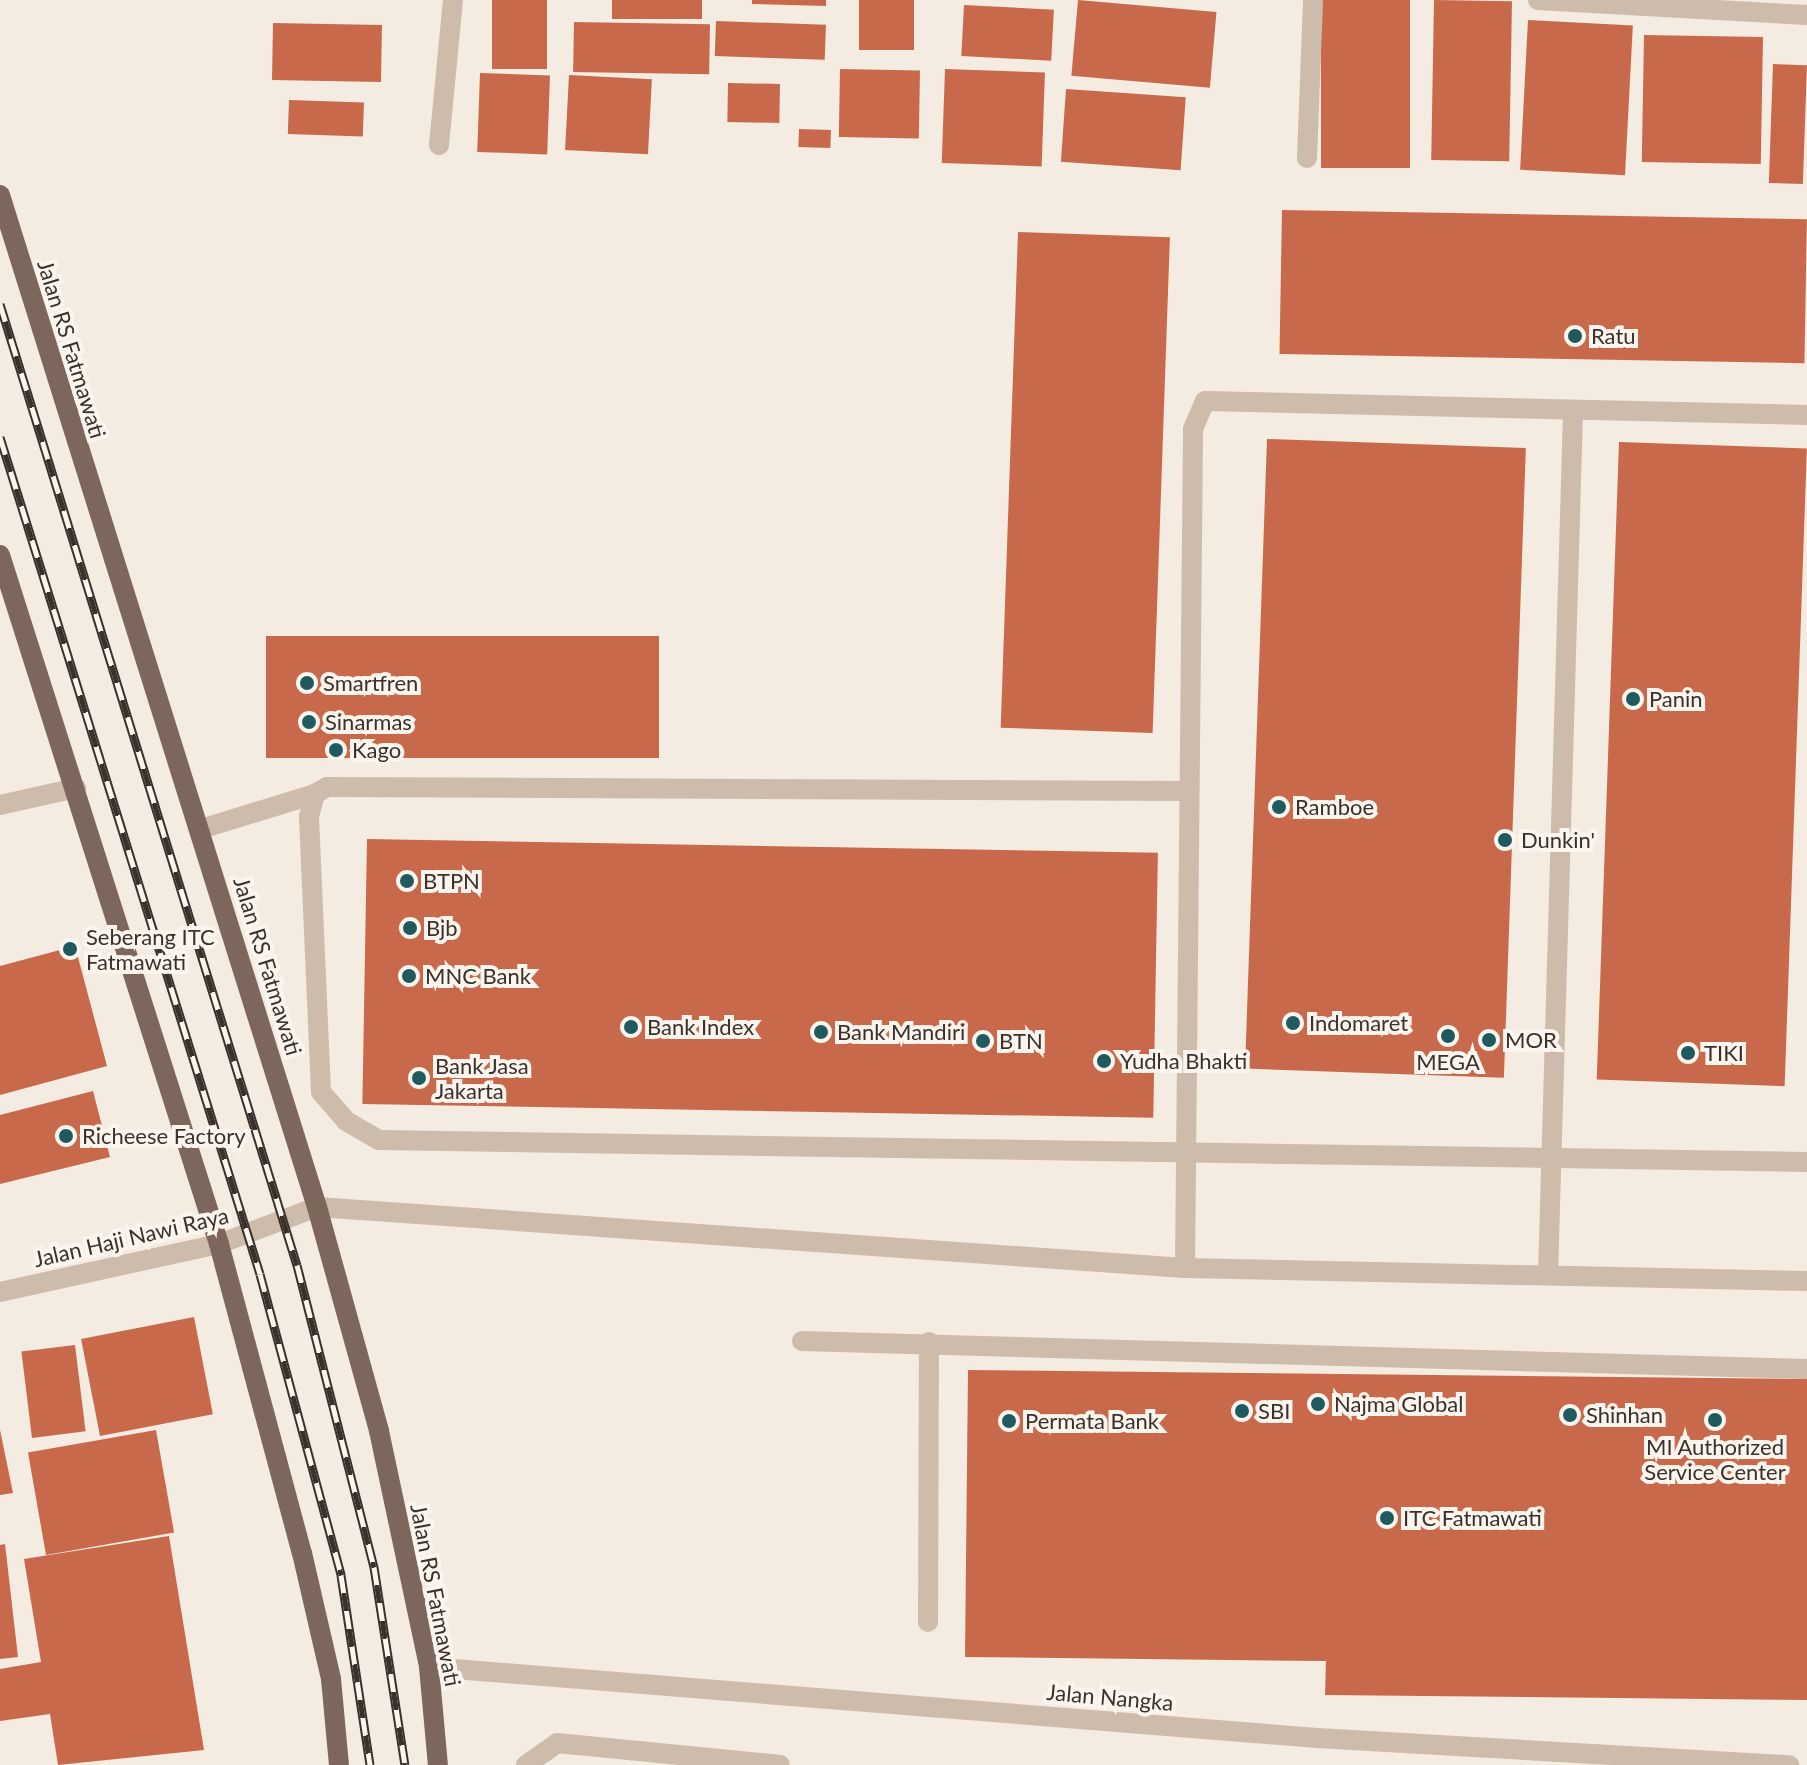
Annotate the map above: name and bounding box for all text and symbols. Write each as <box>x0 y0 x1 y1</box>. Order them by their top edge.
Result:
street label: Jalan RS Fatmawati <box>32 257 112 441</box>
place label: Ratu <box>1591 323 1636 349</box>
marker: Ratu <box>1566 327 1584 345</box>
place label: Smartfren <box>323 670 418 696</box>
marker: Smartfren <box>298 674 316 692</box>
place label: Panin <box>1649 686 1703 712</box>
marker: Panin <box>1624 690 1642 708</box>
place label: Sinarmas <box>325 709 412 735</box>
marker: Sinarmas <box>300 713 318 731</box>
place label: Kago <box>352 737 401 763</box>
marker: Kago <box>327 741 345 759</box>
place label: Ramboe <box>1295 794 1374 820</box>
marker: Ramboe <box>1270 798 1288 816</box>
place label: Dunkin' <box>1521 827 1595 853</box>
marker: Dunkin' <box>1496 831 1514 849</box>
place label: BTPN <box>423 868 480 894</box>
marker: BTPN <box>398 872 416 890</box>
street label: Jalan RS Fatmawati <box>228 874 308 1058</box>
place label: Bjb <box>426 915 458 941</box>
marker: Bjb <box>401 919 419 937</box>
place label: Seberang ITC Fatmawati <box>86 923 215 974</box>
marker: Seberang ITC Fatmawati <box>61 940 79 958</box>
place label: MNC Bank <box>425 963 531 989</box>
marker: MNC Bank <box>400 967 418 985</box>
place label: Indomaret <box>1309 1010 1408 1036</box>
place label: Bank Index <box>647 1014 754 1040</box>
marker: Indomaret <box>1284 1014 1302 1032</box>
marker: Bank Index <box>622 1018 640 1036</box>
place label: Bank Mandiri <box>837 1019 965 1045</box>
marker: Bank Mandiri <box>812 1023 830 1041</box>
marker: MEGA <box>1439 1027 1457 1045</box>
place label: MOR <box>1505 1027 1557 1053</box>
place label: BTN <box>999 1028 1043 1054</box>
marker: MOR <box>1480 1031 1498 1049</box>
marker: BTN <box>974 1032 992 1050</box>
place label: TIKI <box>1704 1040 1744 1066</box>
marker: TIKI <box>1679 1044 1697 1062</box>
place label: Yudha Bhakti <box>1120 1048 1247 1074</box>
place label: MEGA <box>1416 1049 1480 1075</box>
place label: Bank Jasa Jakarta <box>435 1052 529 1104</box>
marker: Yudha Bhakti <box>1095 1052 1113 1070</box>
marker: Bank Jasa Jakarta <box>410 1069 428 1087</box>
place label: Richeese Factory <box>82 1123 246 1149</box>
marker: Richeese Factory <box>57 1127 75 1145</box>
street label: Jalan Haji Nawi Raya <box>31 1202 231 1272</box>
place label: Najma Global <box>1334 1391 1463 1417</box>
marker: Najma Global <box>1309 1395 1327 1413</box>
place label: SBI <box>1258 1398 1290 1424</box>
marker: SBI <box>1233 1402 1251 1420</box>
place label: Shinhan <box>1586 1402 1663 1428</box>
marker: Shinhan <box>1561 1406 1579 1424</box>
place label: Permata Bank <box>1025 1408 1159 1434</box>
marker: MI Authorized Service Center <box>1706 1411 1724 1429</box>
marker: Permata Bank <box>1000 1412 1018 1430</box>
place label: MI Authorized Service Center <box>1644 1433 1786 1484</box>
street label: Jalan RS Fatmawati <box>405 1502 467 1688</box>
place label: ITC Fatmawati <box>1403 1505 1542 1531</box>
marker: ITC Fatmawati <box>1378 1509 1396 1527</box>
street label: Jalan Nangka <box>1046 1678 1174 1716</box>

